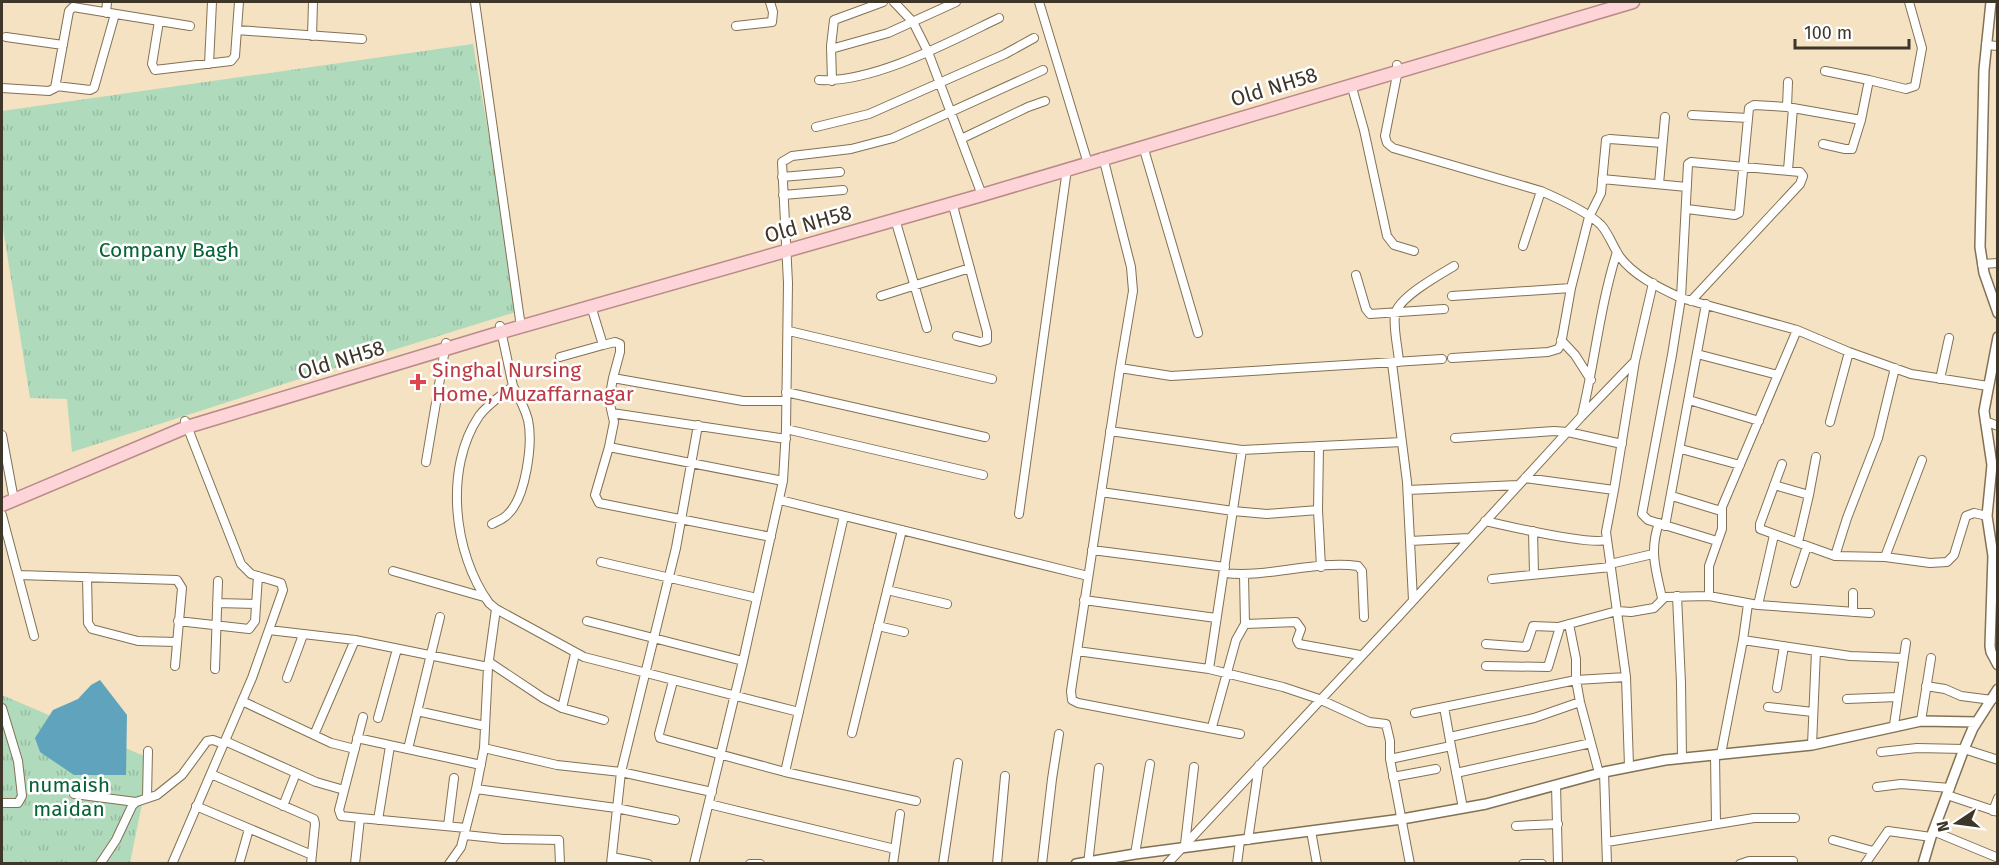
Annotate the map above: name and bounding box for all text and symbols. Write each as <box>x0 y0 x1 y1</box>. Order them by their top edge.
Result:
scale bar <box>1795 12 1909 50</box>
text: 100 m <box>1804 22 1852 44</box>
street label: Old NH58 <box>1227 61 1321 113</box>
street label: Old NH58 <box>761 199 855 249</box>
park label: Company Bagh <box>99 237 239 263</box>
street label: Old NH58 <box>294 334 388 386</box>
place label: Singhal Nursing Home, Muzaffarnagar <box>432 357 634 407</box>
marker: Singhal Nursing Home, Muzaffarnagar <box>409 373 427 391</box>
park label: numaish maidan <box>28 772 110 822</box>
north arrow <box>1927 793 1987 853</box>
text: N <box>1932 819 1953 834</box>

